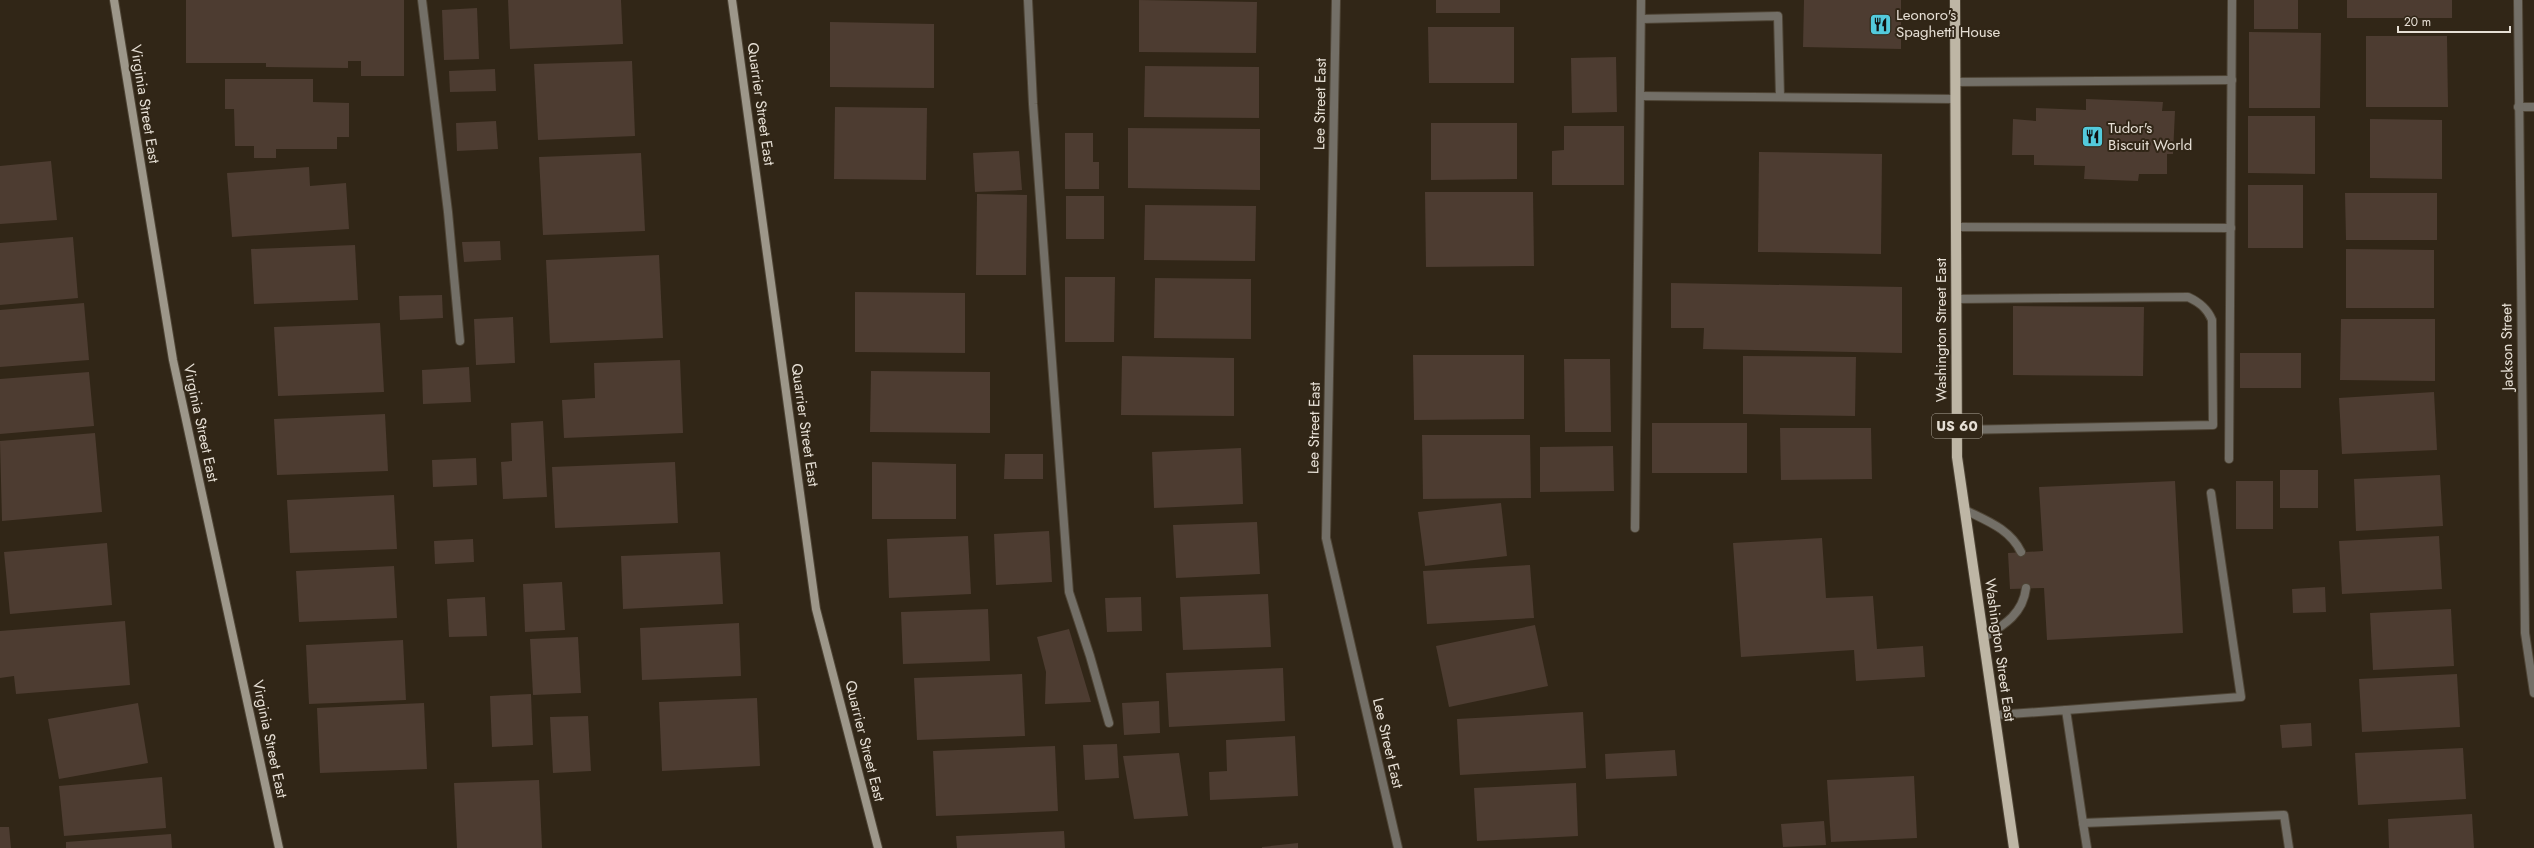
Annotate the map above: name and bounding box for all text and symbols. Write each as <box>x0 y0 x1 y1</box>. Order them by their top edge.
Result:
place label: Leonoro's Spaghetti House <box>1896 4 2001 43</box>
scale bar <box>2398 8 2510 34</box>
restaurant icon: Leonoro's Spaghetti House <box>1867 11 1893 37</box>
text: 20 m <box>2404 13 2431 31</box>
street label: Quarrier Street East <box>741 41 781 167</box>
street label: Virginia Street East <box>125 43 165 165</box>
street label: Lee Street East <box>1308 57 1332 150</box>
place label: Tudor's Biscuit World <box>2108 117 2192 156</box>
restaurant icon: Tudor's Biscuit World <box>2080 124 2106 150</box>
street label: Washington Street East <box>1930 257 1952 402</box>
street label: Jackson Street <box>2495 303 2519 393</box>
street label: Virginia Street East <box>178 362 224 484</box>
street label: Quarrier Street East <box>785 362 825 488</box>
street label: Lee Street East <box>1302 381 1326 474</box>
road number: US 60 <box>1932 414 1982 438</box>
street label: Washington Street East <box>1979 577 2021 723</box>
street label: Virginia Street East <box>247 678 293 800</box>
street label: Quarrier Street East <box>839 678 891 804</box>
street label: Lee Street East <box>1367 696 1409 791</box>

